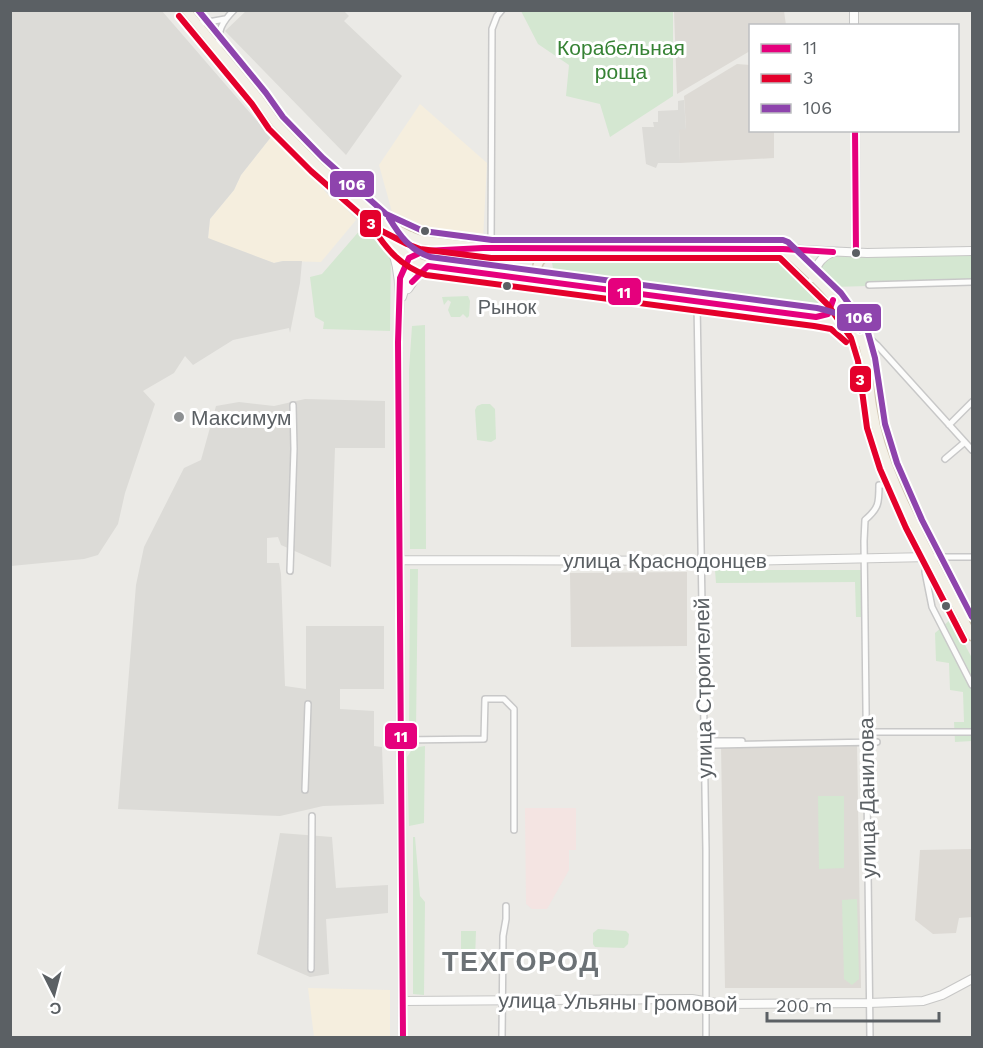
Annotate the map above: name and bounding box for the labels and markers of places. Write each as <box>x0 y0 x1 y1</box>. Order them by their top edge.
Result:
unlabelled marker <box>419 225 431 237</box>
unlabelled marker <box>850 247 862 259</box>
marker: Рынок <box>501 280 513 292</box>
place label: Рынок <box>478 295 537 319</box>
place label: Максимум <box>191 405 291 430</box>
marker: Максимум <box>172 410 186 424</box>
unlabelled marker <box>940 600 952 612</box>

